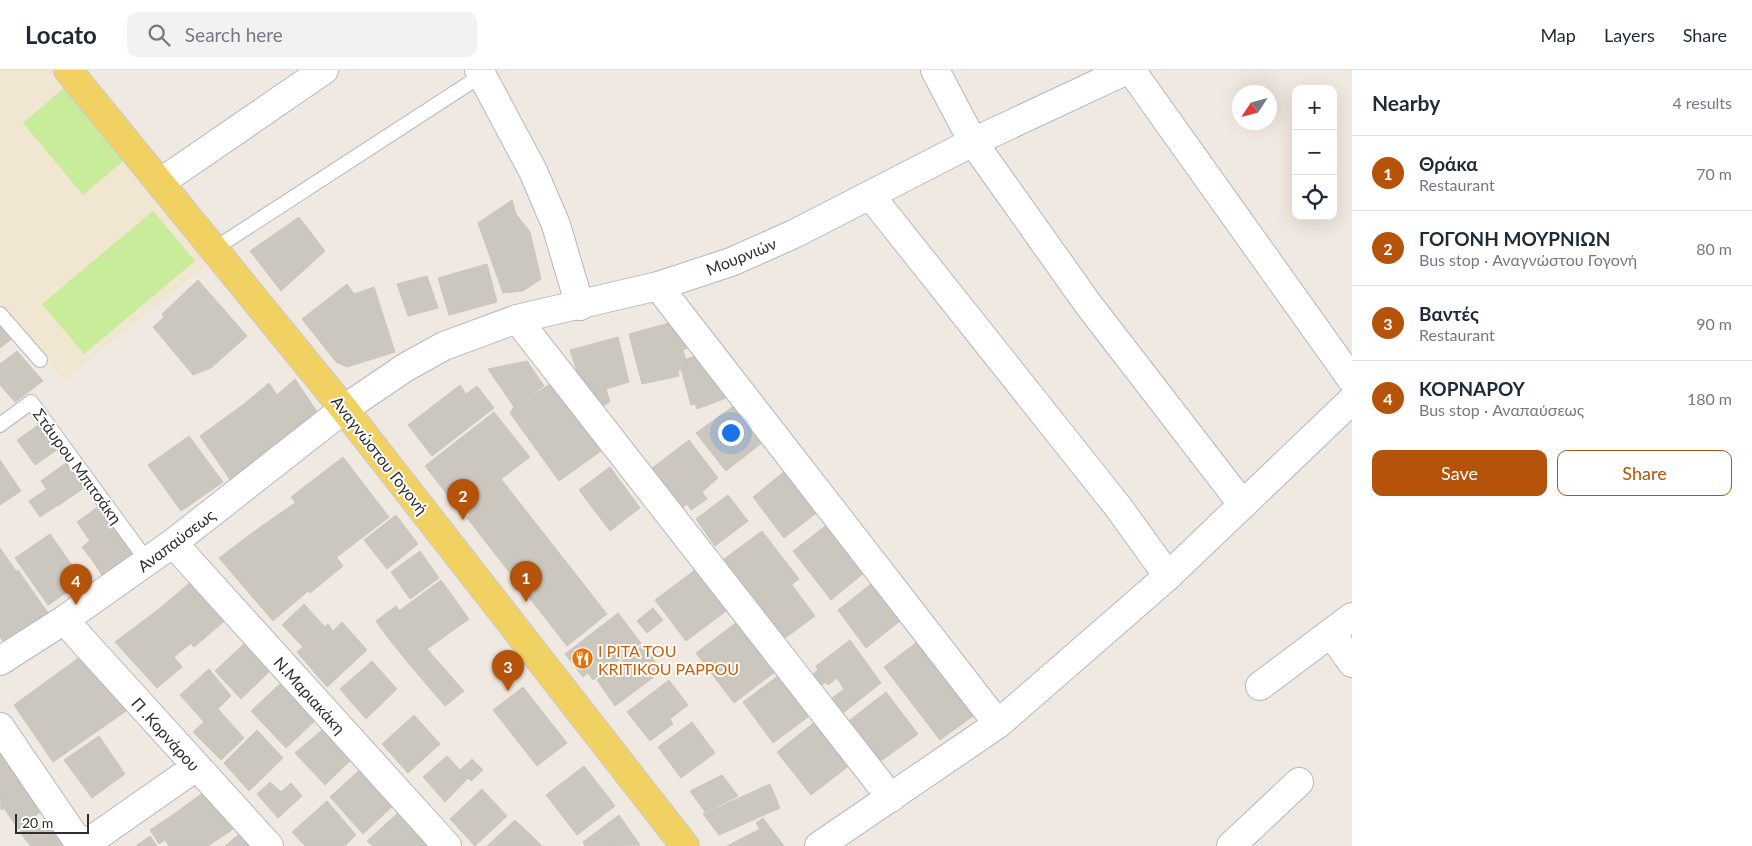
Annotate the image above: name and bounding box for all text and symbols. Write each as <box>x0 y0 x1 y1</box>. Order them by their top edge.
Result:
search box <box>127 12 477 57</box>
text: Locato <box>25 20 97 49</box>
icon: search <box>145 21 173 49</box>
text: Search here <box>185 23 283 46</box>
text: Map <box>1540 24 1576 46</box>
text: Layers <box>1604 24 1655 46</box>
text: Share <box>1683 24 1727 46</box>
north arrow <box>1232 85 1277 130</box>
map controls <box>1292 85 1337 220</box>
button: + <box>1292 85 1337 130</box>
text: Nearby <box>1372 90 1440 115</box>
text: 4 results <box>1672 93 1732 112</box>
button: − <box>1292 130 1337 175</box>
text: Θράκα <box>1419 152 1478 175</box>
text: 1 <box>1383 164 1393 183</box>
text: 70 m <box>1696 164 1732 183</box>
button: locate <box>1292 175 1337 220</box>
text: Restaurant <box>1419 175 1495 194</box>
text: ΓΟΓΟΝΗ ΜΟΥΡΝΙΩΝ <box>1419 227 1610 250</box>
street label: Μουρνιών <box>703 233 779 279</box>
text: 2 <box>1383 239 1393 258</box>
text: 80 m <box>1696 239 1732 258</box>
text: Bus stop · Αναγνώστου Γογονή <box>1419 250 1637 269</box>
text: Βαντές <box>1419 302 1479 325</box>
text: 3 <box>1383 314 1393 333</box>
text: 90 m <box>1696 314 1732 333</box>
text: Restaurant <box>1419 325 1495 344</box>
text: ΚΟΡΝΑΡΟΥ <box>1419 377 1525 400</box>
text: 4 <box>1383 389 1393 408</box>
text: 180 m <box>1687 389 1732 408</box>
street label: Αναγνώστου Γογονή <box>328 392 432 518</box>
text: Bus stop · Αναπαύσεως <box>1419 400 1584 419</box>
street label: Στάυρου Μπιτσάκη <box>30 405 126 527</box>
your location <box>718 420 744 446</box>
button: Save <box>1372 450 1547 496</box>
button: Share <box>1557 450 1732 496</box>
pin: 2 <box>447 479 479 520</box>
street label: Αναπαύσεως <box>134 504 219 575</box>
pin: 1 <box>510 561 542 602</box>
pin: 4 <box>60 564 92 605</box>
place label: I PITA TOU KRITIKOU PAPPOU <box>598 641 739 678</box>
restaurant icon: I PITA TOU KRITIKOU PAPPOU <box>570 647 594 671</box>
pin: 3 <box>492 650 524 691</box>
street label: Ν.Μαριακάκη <box>270 652 350 738</box>
street label: Π .Κορνάρου <box>128 693 204 775</box>
scale bar <box>15 811 89 834</box>
text: 20 m <box>22 814 53 831</box>

